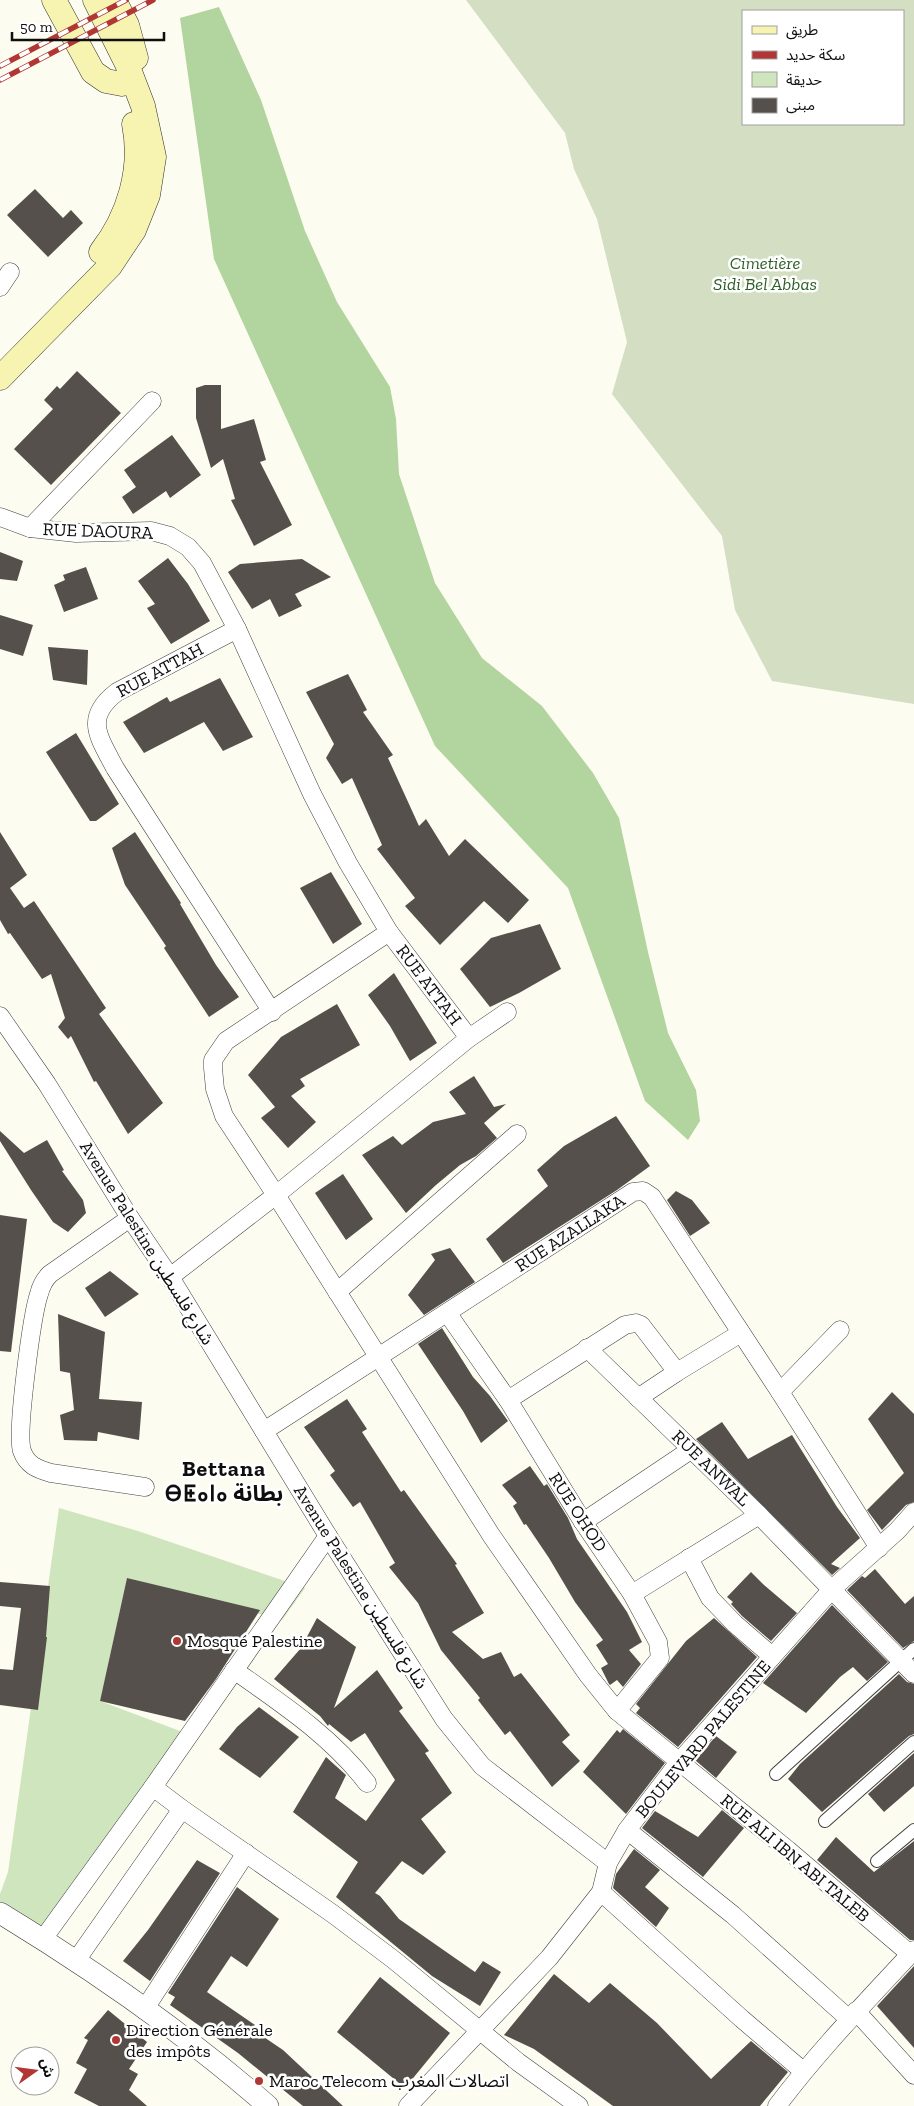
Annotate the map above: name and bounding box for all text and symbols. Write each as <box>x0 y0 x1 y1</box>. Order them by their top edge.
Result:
scale bar <box>12 10 165 42</box>
legend <box>742 10 904 125</box>
text: 50 m <box>20 18 53 36</box>
text: طريق <box>786 21 818 40</box>
text: سكة حديد <box>786 46 846 64</box>
text: حديقة <box>786 71 822 89</box>
text: مبنى <box>786 96 815 114</box>
park label: Cimetière Sidi Bel Abbas <box>713 252 817 295</box>
street label: RUE DAOURA <box>42 518 154 544</box>
street label: RUE ATTAH <box>113 638 207 702</box>
street label: RUE ATTAH <box>392 940 466 1030</box>
street label: Avenue Palestine شارع فلسطين <box>73 1137 219 1351</box>
street label: RUE AZALLAKA <box>511 1189 629 1277</box>
street label: RUE ANWAL <box>667 1425 755 1511</box>
district label: Bettana ⴱⵟⴰⵏⴰ بطانة <box>165 1455 283 1507</box>
street label: RUE OHOD <box>544 1468 612 1556</box>
street label: Avenue Palestine شارع فلسطين <box>287 1481 433 1695</box>
place label: Mosqué Palestine <box>187 1630 322 1652</box>
marker: Mosqué Palestine <box>171 1635 183 1647</box>
street label: BOULEVARD PALESTINE <box>631 1656 775 1822</box>
street label: RUE ALI IBN ABI TALEB <box>716 1789 874 1927</box>
place label: Direction Générale des impôts <box>126 2019 273 2062</box>
marker: Direction Générale des impôts <box>110 2034 122 2046</box>
north arrow <box>10 2046 60 2096</box>
text: ش <box>37 2057 58 2079</box>
place label: Maroc Telecom اتصالات المغرب <box>269 2070 509 2092</box>
marker: Maroc Telecom اتصالات المغرب <box>253 2075 265 2087</box>

